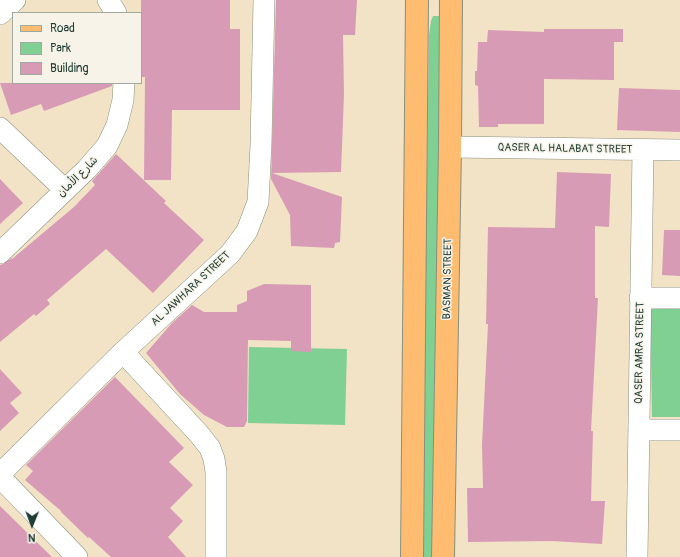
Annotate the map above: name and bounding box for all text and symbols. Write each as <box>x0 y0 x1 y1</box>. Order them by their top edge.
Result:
legend <box>12 12 142 84</box>
text: Road <box>50 21 75 36</box>
text: Park <box>50 41 71 56</box>
text: Building <box>50 61 89 76</box>
street label: QASER AL HALABAT STREET <box>497 141 633 157</box>
street label: شارع الأمان <box>55 154 101 200</box>
street label: BASMAN STREET <box>441 238 455 320</box>
street label: AL JAWHARA STREET <box>149 249 233 329</box>
street label: QASER AMRA STREET <box>633 302 647 404</box>
north arrow <box>12 505 52 545</box>
text: N <box>28 531 36 544</box>

